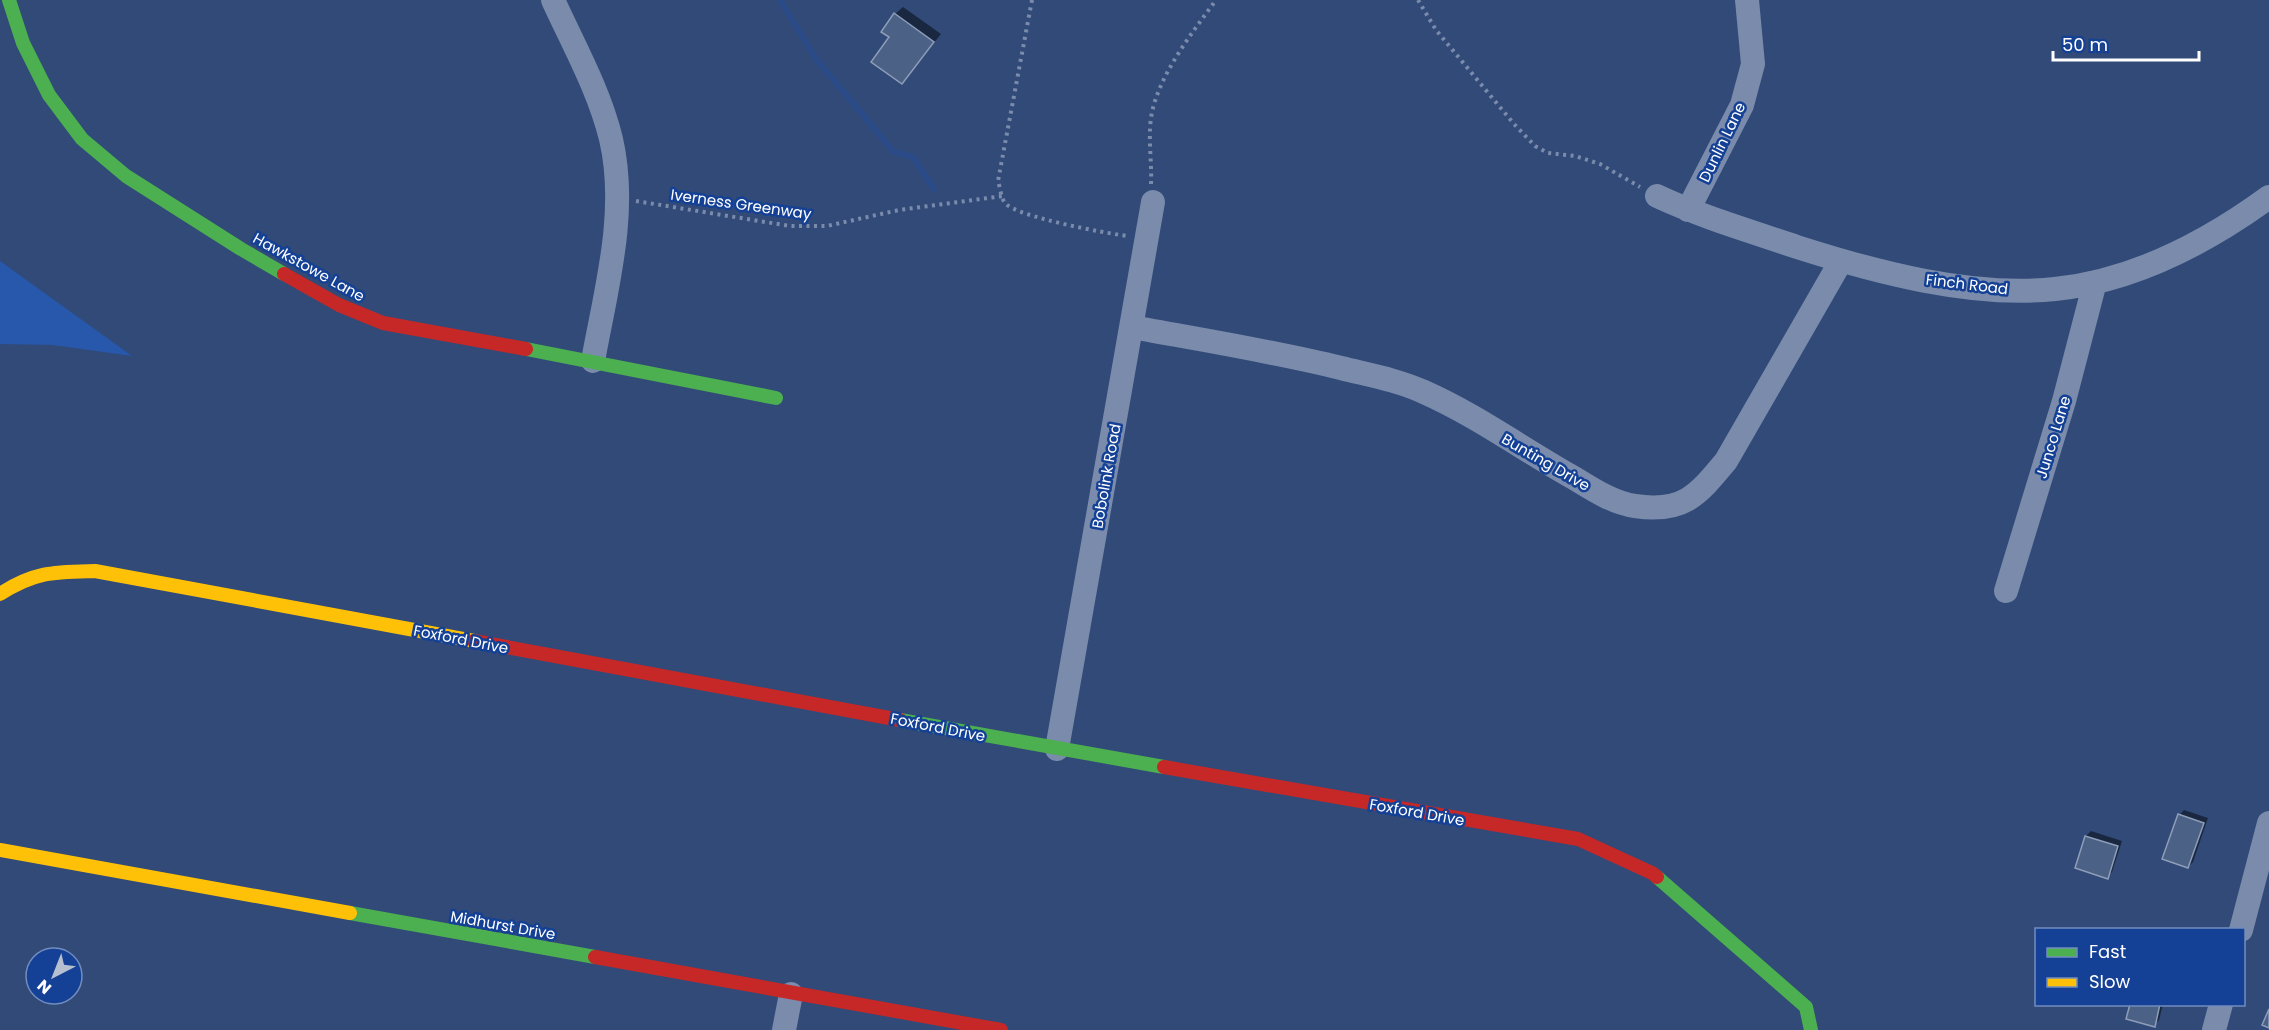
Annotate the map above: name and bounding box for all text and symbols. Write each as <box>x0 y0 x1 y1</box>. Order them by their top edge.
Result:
scale bar <box>2053 24 2198 62</box>
text: 50 m <box>2062 32 2108 57</box>
street label: Dunlin Lane <box>1694 99 1750 185</box>
street label: Iverness Greenway <box>669 184 813 224</box>
street label: Hawkstowe Lane <box>249 228 369 306</box>
street label: Finch Road <box>1925 269 2009 299</box>
street label: Junco Lane <box>2030 393 2076 481</box>
street label: Bobolink Road <box>1086 422 1126 530</box>
street label: Bunting Drive <box>1498 428 1594 496</box>
street label: Foxford Drive <box>412 620 510 658</box>
street label: Foxford Drive <box>889 708 987 746</box>
street label: Foxford Drive <box>1368 793 1466 831</box>
street label: Midhurst Drive <box>449 905 557 945</box>
legend <box>2035 928 2245 1006</box>
text: Fast <box>2089 939 2126 964</box>
north arrow <box>24 946 84 1006</box>
text: Slow <box>2089 969 2131 994</box>
text: N <box>32 974 56 999</box>

